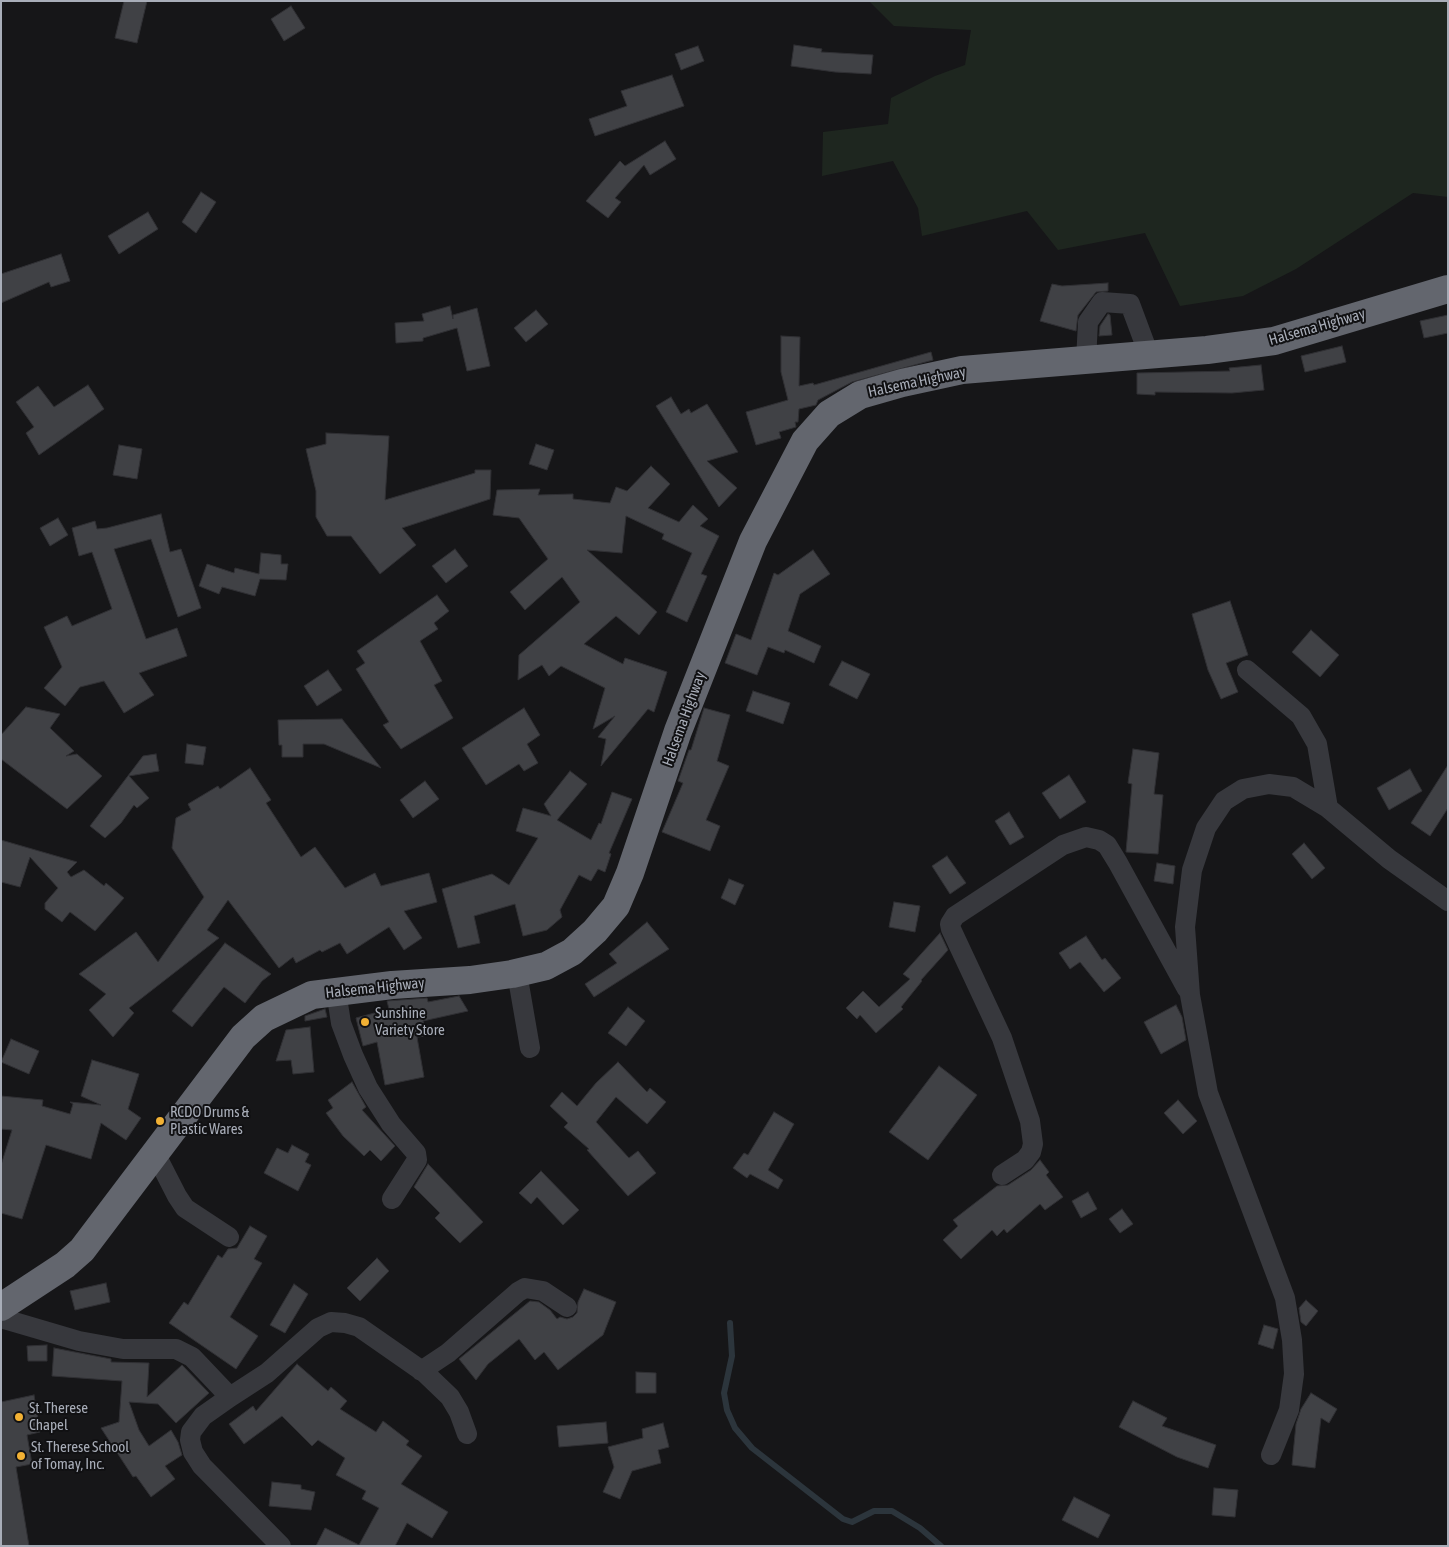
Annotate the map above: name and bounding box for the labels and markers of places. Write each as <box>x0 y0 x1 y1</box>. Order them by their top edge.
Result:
place label: Sunshine Variety Store <box>375 1004 445 1039</box>
marker: Sunshine Variety Store <box>359 1016 371 1028</box>
place label: RCDO Drums & Plastic Wares <box>170 1103 249 1138</box>
marker: RCDO Drums & Plastic Wares <box>154 1115 166 1127</box>
place label: St. Therese Chapel <box>29 1399 88 1434</box>
marker: St. Therese Chapel <box>13 1411 25 1423</box>
place label: St. Therese School of Tomay, Inc. <box>31 1438 129 1473</box>
marker: St. Therese School of Tomay, Inc. <box>15 1450 27 1462</box>

